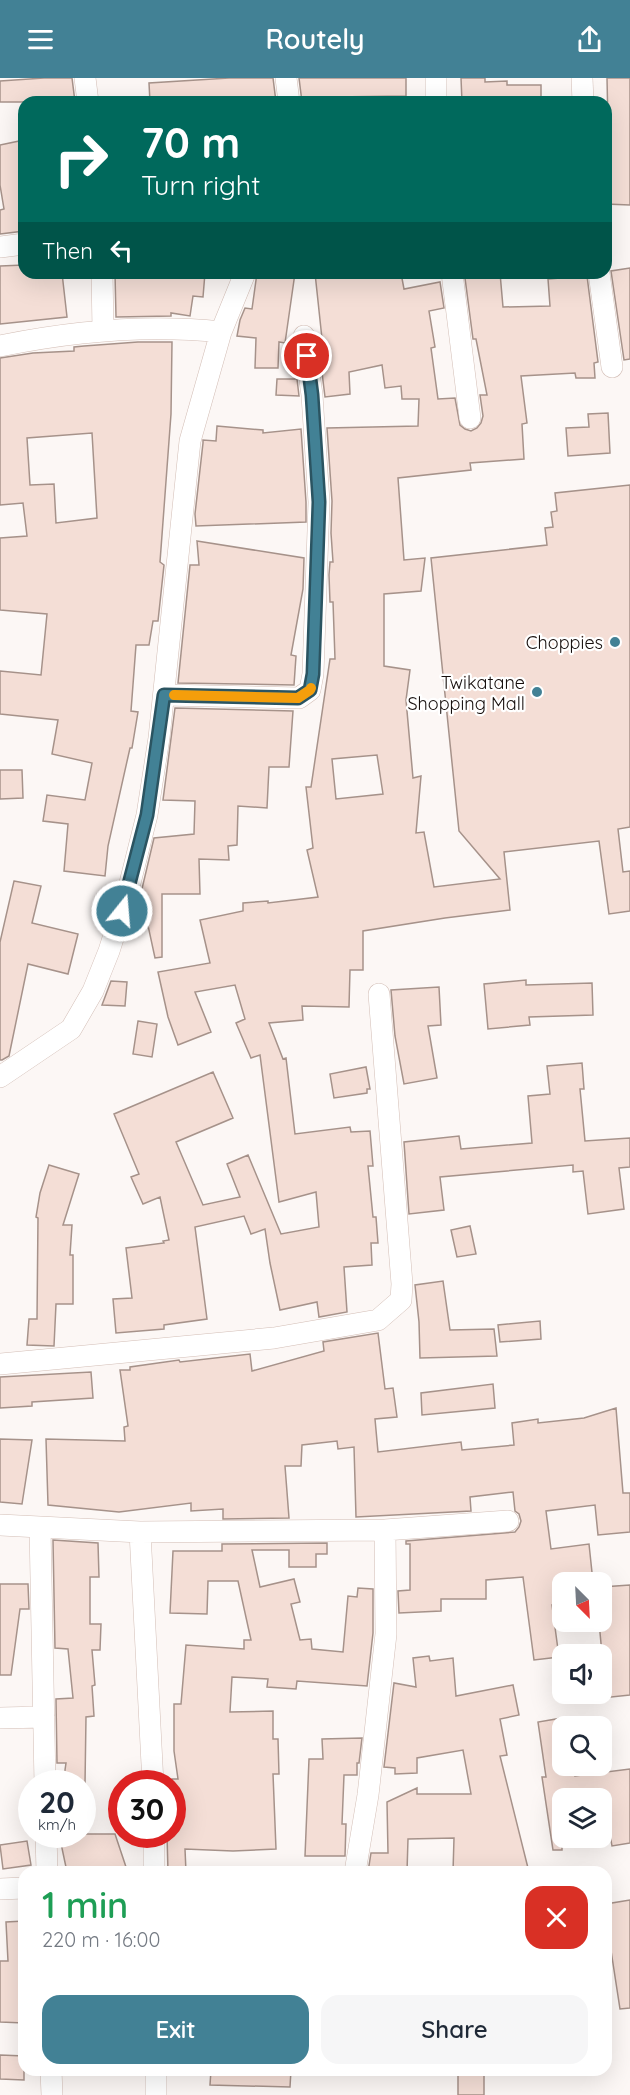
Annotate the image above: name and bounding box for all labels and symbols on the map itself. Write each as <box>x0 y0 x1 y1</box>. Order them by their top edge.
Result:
pin <box>281 330 332 381</box>
place label: Choppies <box>526 631 603 654</box>
marker: Choppies <box>608 635 622 649</box>
place label: Twikatane Shopping Mall <box>407 671 525 715</box>
marker: Twikatane Shopping Mall <box>530 685 544 699</box>
position arrow <box>90 879 154 943</box>
north arrow <box>552 1572 612 1632</box>
speed limit sign: 30 <box>108 1770 186 1848</box>

